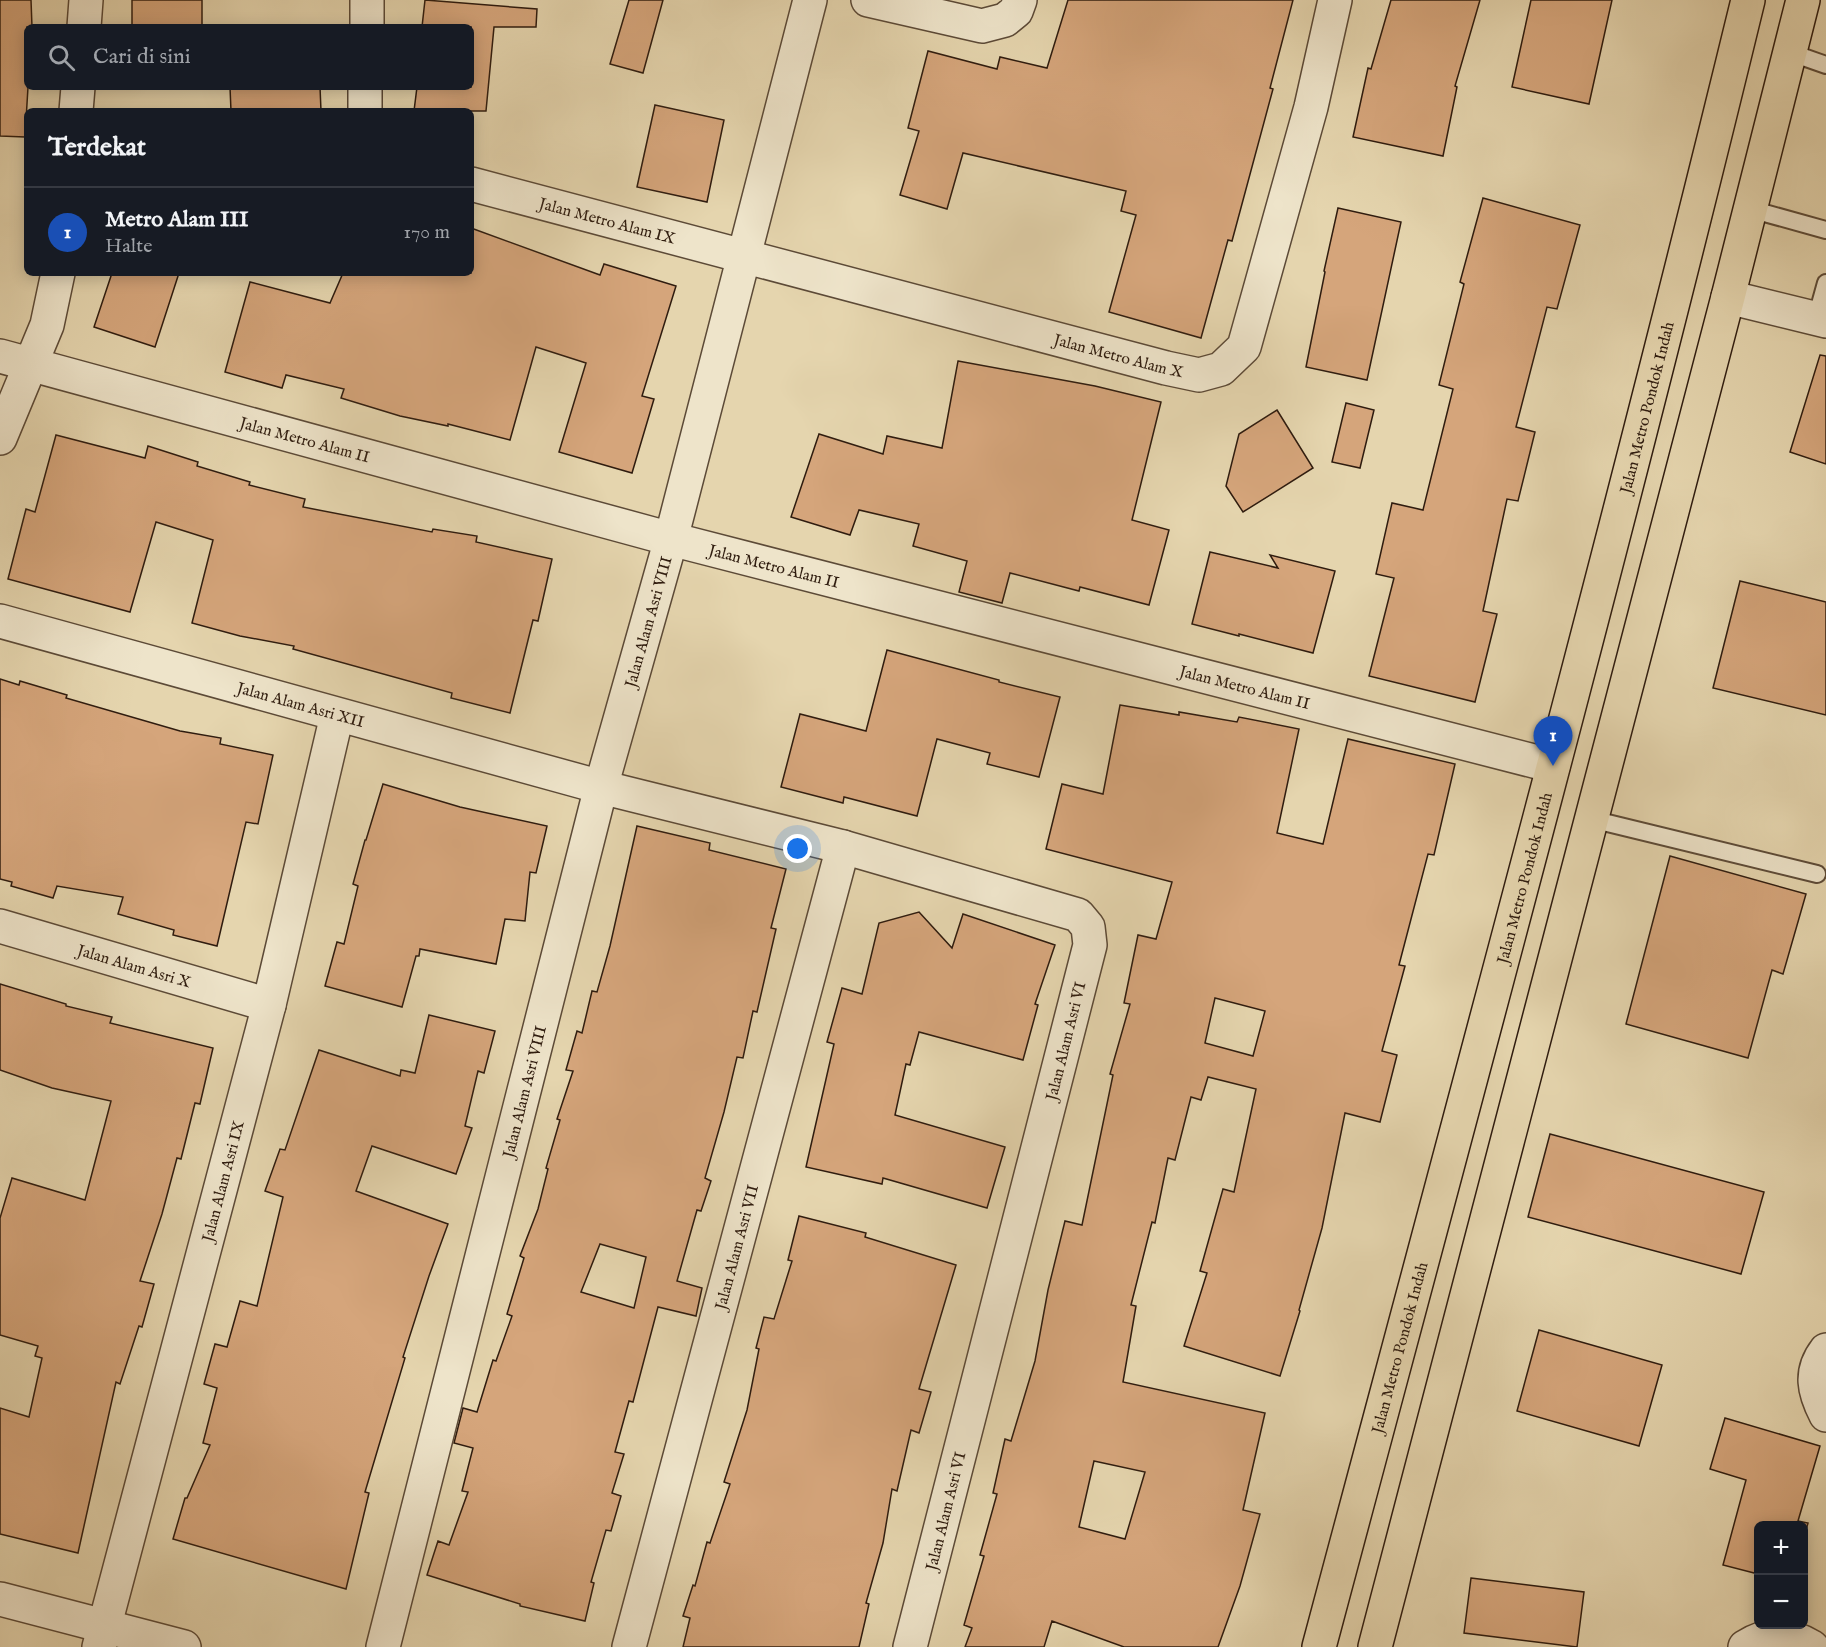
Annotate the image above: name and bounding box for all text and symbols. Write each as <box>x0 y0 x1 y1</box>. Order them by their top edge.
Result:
search box <box>24 24 474 90</box>
icon: search <box>45 41 78 74</box>
text: Cari di sini <box>93 43 191 71</box>
text: Terdekat <box>48 131 146 164</box>
street label: Jalan Metro Alam IX <box>535 194 677 250</box>
text: Metro Alam III <box>105 206 248 234</box>
text: 1 <box>64 220 71 245</box>
text: 170 m <box>404 220 450 245</box>
text: Halte <box>105 234 152 259</box>
street label: Jalan Metro Pondok Indah <box>1616 319 1680 498</box>
street label: Jalan Metro Alam X <box>1049 330 1185 383</box>
street label: Jalan Metro Alam II <box>235 413 372 468</box>
street label: Jalan Metro Alam II <box>704 541 841 594</box>
street label: Jalan Alam Asri VIII <box>621 554 678 692</box>
street label: Jalan Metro Alam II <box>1175 662 1312 715</box>
street label: Jalan Alam Asri XII <box>232 678 366 733</box>
pin: 1 <box>1534 716 1572 766</box>
street label: Jalan Metro Pondok Indah <box>1493 790 1558 968</box>
your location <box>783 834 812 863</box>
street label: Jalan Alam Asri X <box>73 941 193 994</box>
street label: Jalan Alam Asri VI <box>1042 980 1091 1105</box>
street label: Jalan Alam Asri VIII <box>499 1024 552 1162</box>
street label: Jalan Alam Asri IX <box>198 1119 250 1246</box>
street label: Jalan Alam Asri VII <box>711 1183 764 1314</box>
street label: Jalan Metro Pondok Indah <box>1368 1260 1434 1438</box>
street label: Jalan Alam Asri VI <box>922 1450 971 1575</box>
map controls <box>1754 1521 1808 1629</box>
button: + <box>1754 1521 1808 1575</box>
button: − <box>1754 1575 1808 1629</box>

